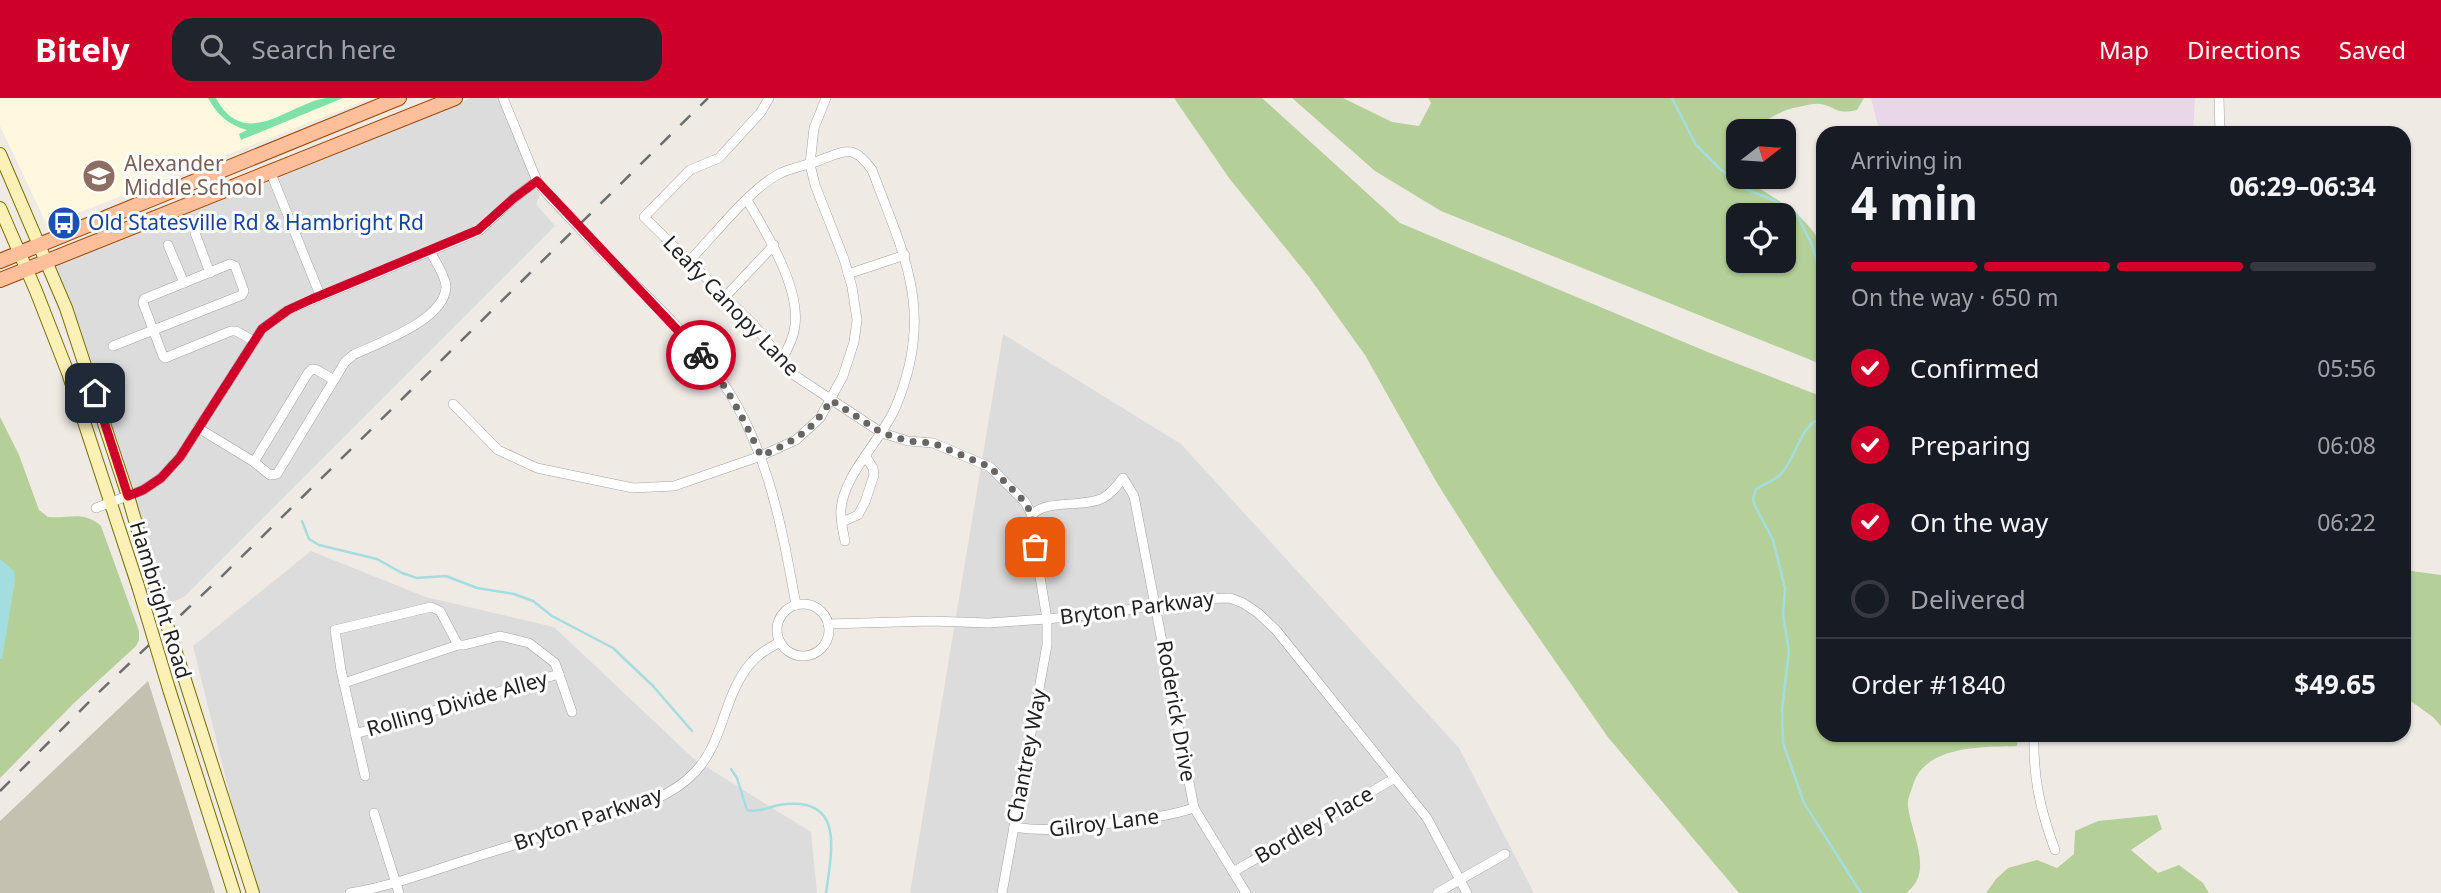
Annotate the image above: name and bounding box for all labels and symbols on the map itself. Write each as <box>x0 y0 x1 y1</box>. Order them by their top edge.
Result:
north arrow <box>1726 119 1796 189</box>
place label: Alexander Middle School <box>124 149 262 201</box>
school or university icon: Alexander Middle School <box>80 157 118 195</box>
bus stop icon: Old Statesville Rd & Hambright Rd <box>45 204 83 242</box>
place label: Old Statesville Rd & Hambright Rd <box>88 208 424 236</box>
street label: Leafy Canopy Lane <box>657 229 806 382</box>
courier <box>666 320 736 390</box>
pin <box>65 363 125 423</box>
street label: Hambright Road <box>124 517 198 682</box>
pin <box>1005 517 1065 577</box>
street label: Bryton Parkway <box>1058 584 1216 630</box>
street label: Roderick Drive <box>1151 638 1203 784</box>
street label: Rolling Divide Alley <box>363 664 551 742</box>
street label: Chantrey Way <box>999 686 1053 825</box>
street label: Bryton Parkway <box>510 779 666 857</box>
street label: Bordley Place <box>1249 779 1378 869</box>
street label: Gilroy Lane <box>1047 801 1160 843</box>

